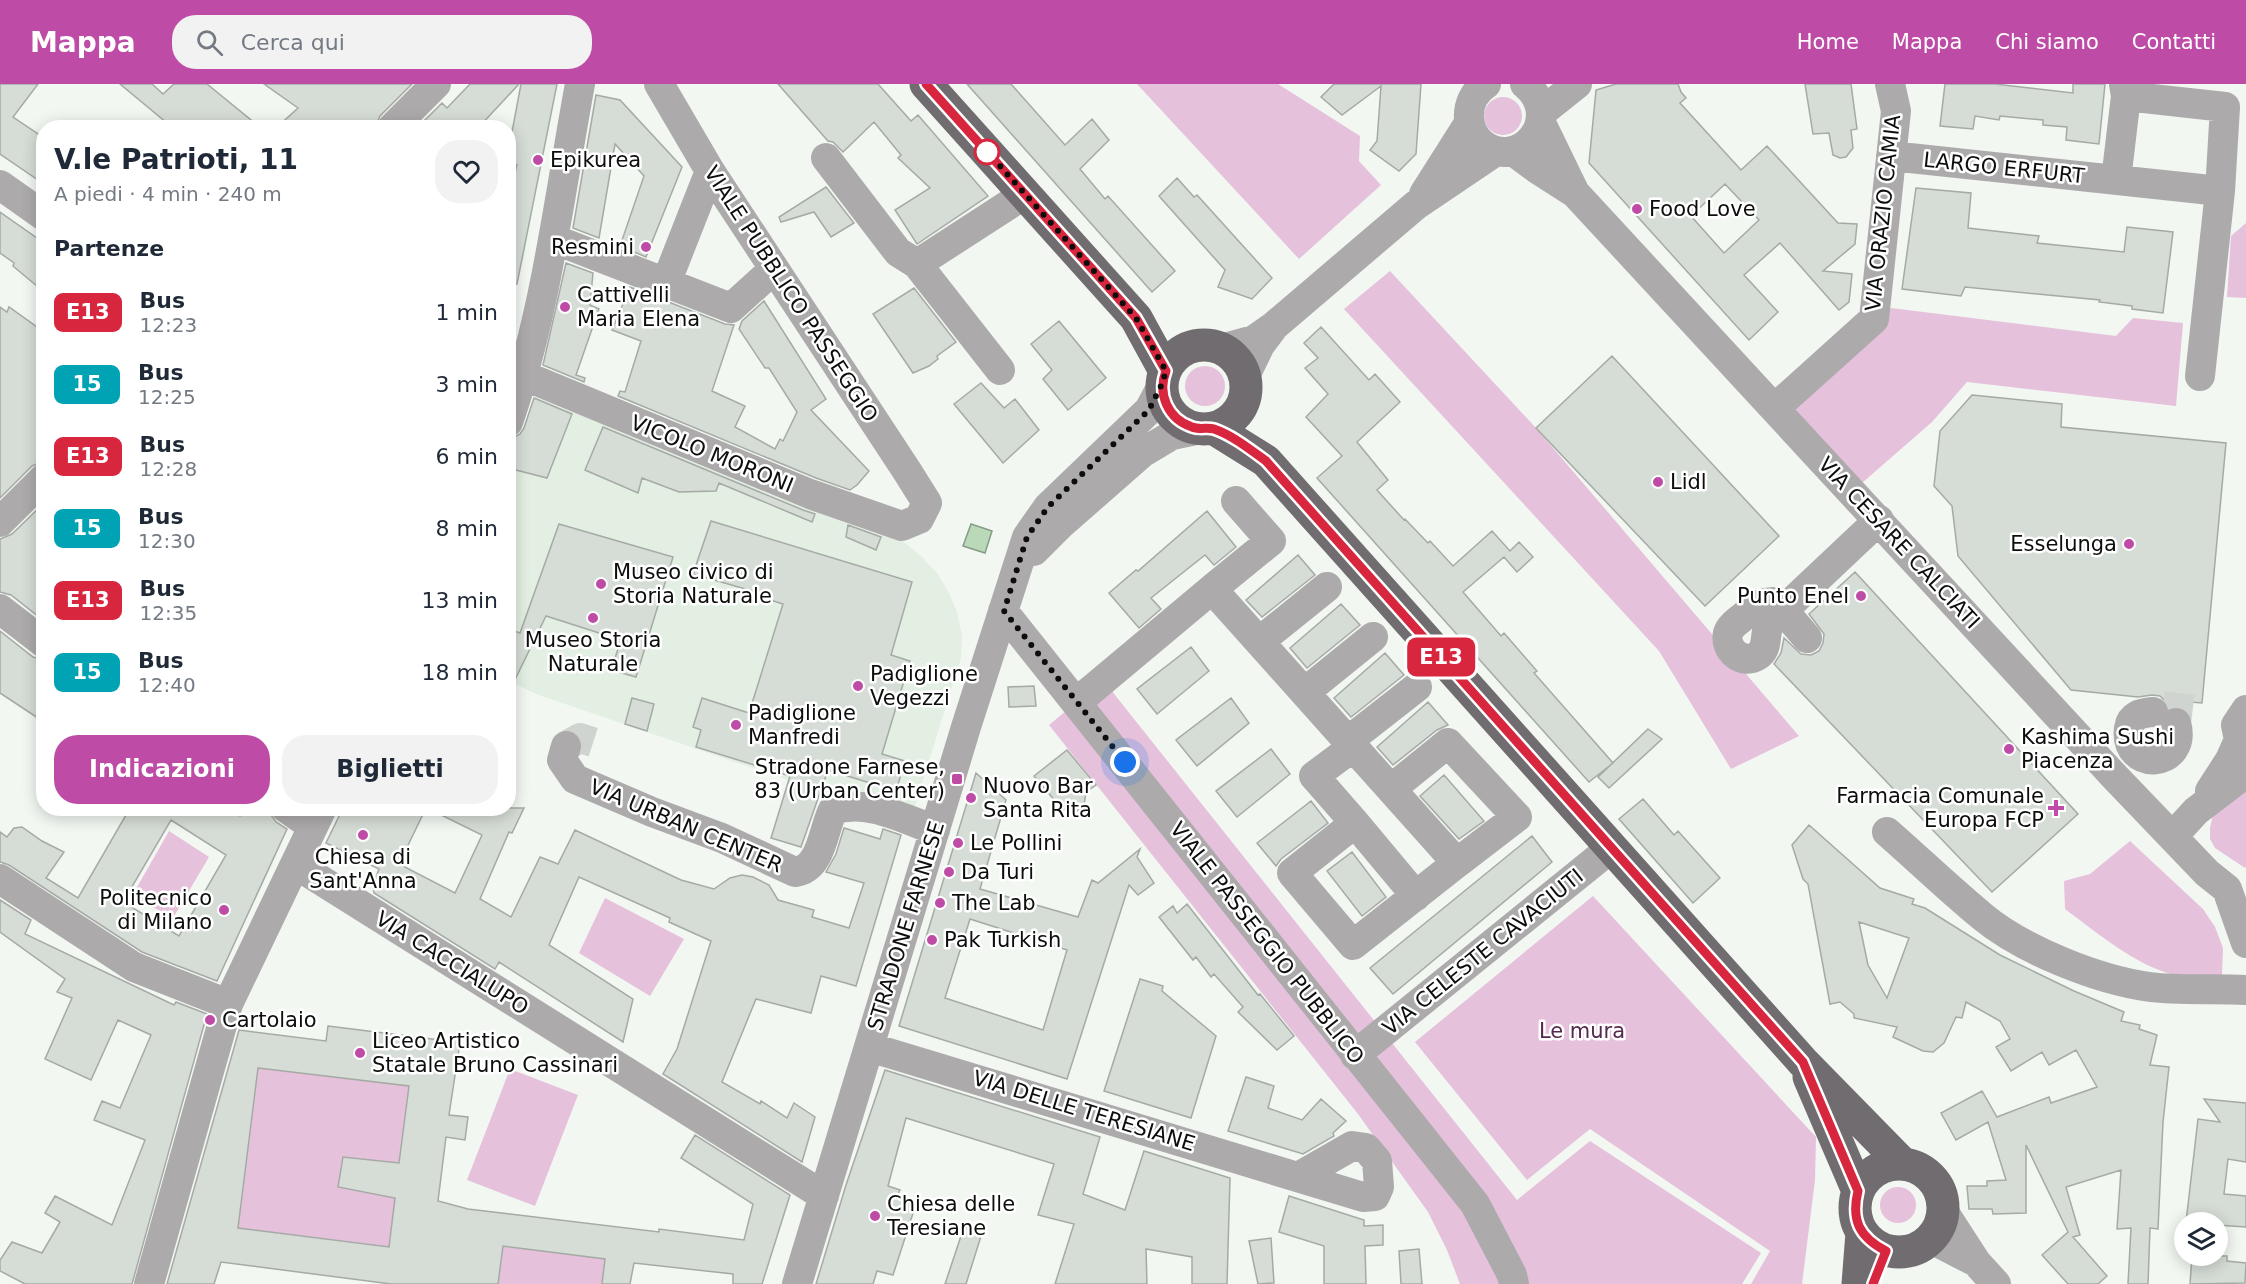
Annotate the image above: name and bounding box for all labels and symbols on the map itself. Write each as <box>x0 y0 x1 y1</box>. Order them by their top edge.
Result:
street label: VIA ORAZIO CAMIA <box>1861 113 1905 313</box>
unlabelled marker <box>974 139 1000 165</box>
place label: Epikurea <box>550 148 641 172</box>
street label: LARGO ERFURT <box>1922 148 2086 188</box>
marker: Epikurea <box>531 153 545 167</box>
street label: VIALE PUBBLICO PASSEGGIO <box>699 162 883 426</box>
place label: Food Love <box>1649 197 1756 221</box>
marker: Food Love <box>1630 202 1644 216</box>
place label: Resmini <box>551 235 634 259</box>
marker: Resmini <box>639 240 653 254</box>
place label: Cattivelli Maria Elena <box>577 283 700 331</box>
marker: Cattivelli Maria Elena <box>558 300 572 314</box>
street label: VICOLO MORONI <box>627 410 797 498</box>
street label: VIA CESARE CALCIATI <box>1813 452 1985 634</box>
place label: Lidl <box>1670 470 1707 494</box>
marker: Lidl <box>1651 475 1665 489</box>
place label: Esselunga <box>2010 532 2117 556</box>
marker: Esselunga <box>2122 537 2136 551</box>
place label: Museo civico di Storia Naturale <box>613 560 774 608</box>
marker: Museo civico di Storia Naturale <box>594 577 608 591</box>
place label: Punto Enel <box>1737 584 1849 608</box>
marker: Punto Enel <box>1854 589 1868 603</box>
marker: Museo Storia Naturale <box>586 611 600 625</box>
place label: Museo Storia Naturale <box>525 628 661 676</box>
line badge: E13 <box>1406 638 1476 676</box>
place label: Padiglione Vegezzi <box>870 662 978 710</box>
marker: Padiglione Vegezzi <box>851 679 865 693</box>
place label: Padiglione Manfredi <box>748 701 856 749</box>
marker: Padiglione Manfredi <box>729 718 743 732</box>
place label: Kashima Sushi Piacenza <box>2021 725 2174 773</box>
marker: Kashima Sushi Piacenza <box>2002 742 2016 756</box>
your location <box>1110 747 1140 777</box>
place label: Stradone Farnese, 83 (Urban Center) <box>754 755 945 803</box>
marker: Stradone Farnese, 83 (Urban Center) <box>950 772 964 786</box>
place label: Nuovo Bar Santa Rita <box>983 774 1093 822</box>
street label: VIA URBAN CENTER <box>586 775 786 877</box>
place label: Farmacia Comunale Europa FCP <box>1836 784 2044 832</box>
marker: Nuovo Bar Santa Rita <box>964 791 978 805</box>
marker: Farmacia Comunale Europa FCP <box>2049 801 2063 815</box>
street label: VIALE PASSEGGIO PUBBLICO <box>1165 817 1369 1069</box>
street label: STRADONE FARNESE <box>863 819 949 1033</box>
marker: Chiesa di Sant'Anna <box>356 828 370 842</box>
place label: Le Pollini <box>970 831 1062 855</box>
marker: Le Pollini <box>951 836 965 850</box>
place label: Chiesa di Sant'Anna <box>309 845 417 893</box>
place label: Da Turi <box>961 860 1034 884</box>
street label: VIA CELESTE CAVACIUTI <box>1378 864 1588 1040</box>
marker: Da Turi <box>942 865 956 879</box>
place label: Politecnico di Milano <box>99 886 212 934</box>
place label: The Lab <box>951 891 1036 915</box>
marker: The Lab <box>933 896 947 910</box>
marker: Politecnico di Milano <box>217 903 231 917</box>
street label: VIA CACCIALUPO <box>371 906 533 1020</box>
place label: Pak Turkish <box>944 928 1061 952</box>
marker: Pak Turkish <box>925 933 939 947</box>
place label: Cartolaio <box>222 1008 317 1032</box>
marker: Cartolaio <box>203 1013 217 1027</box>
park label: Le mura <box>1539 1019 1625 1043</box>
place label: Liceo Artistico Statale Bruno Cassinari <box>372 1029 618 1077</box>
marker: Liceo Artistico Statale Bruno Cassinari <box>353 1046 367 1060</box>
street label: VIA DELLE TERESIANE <box>970 1066 1198 1156</box>
place label: Chiesa delle Teresiane <box>886 1192 1015 1240</box>
marker: Chiesa delle Teresiane <box>868 1209 882 1223</box>

